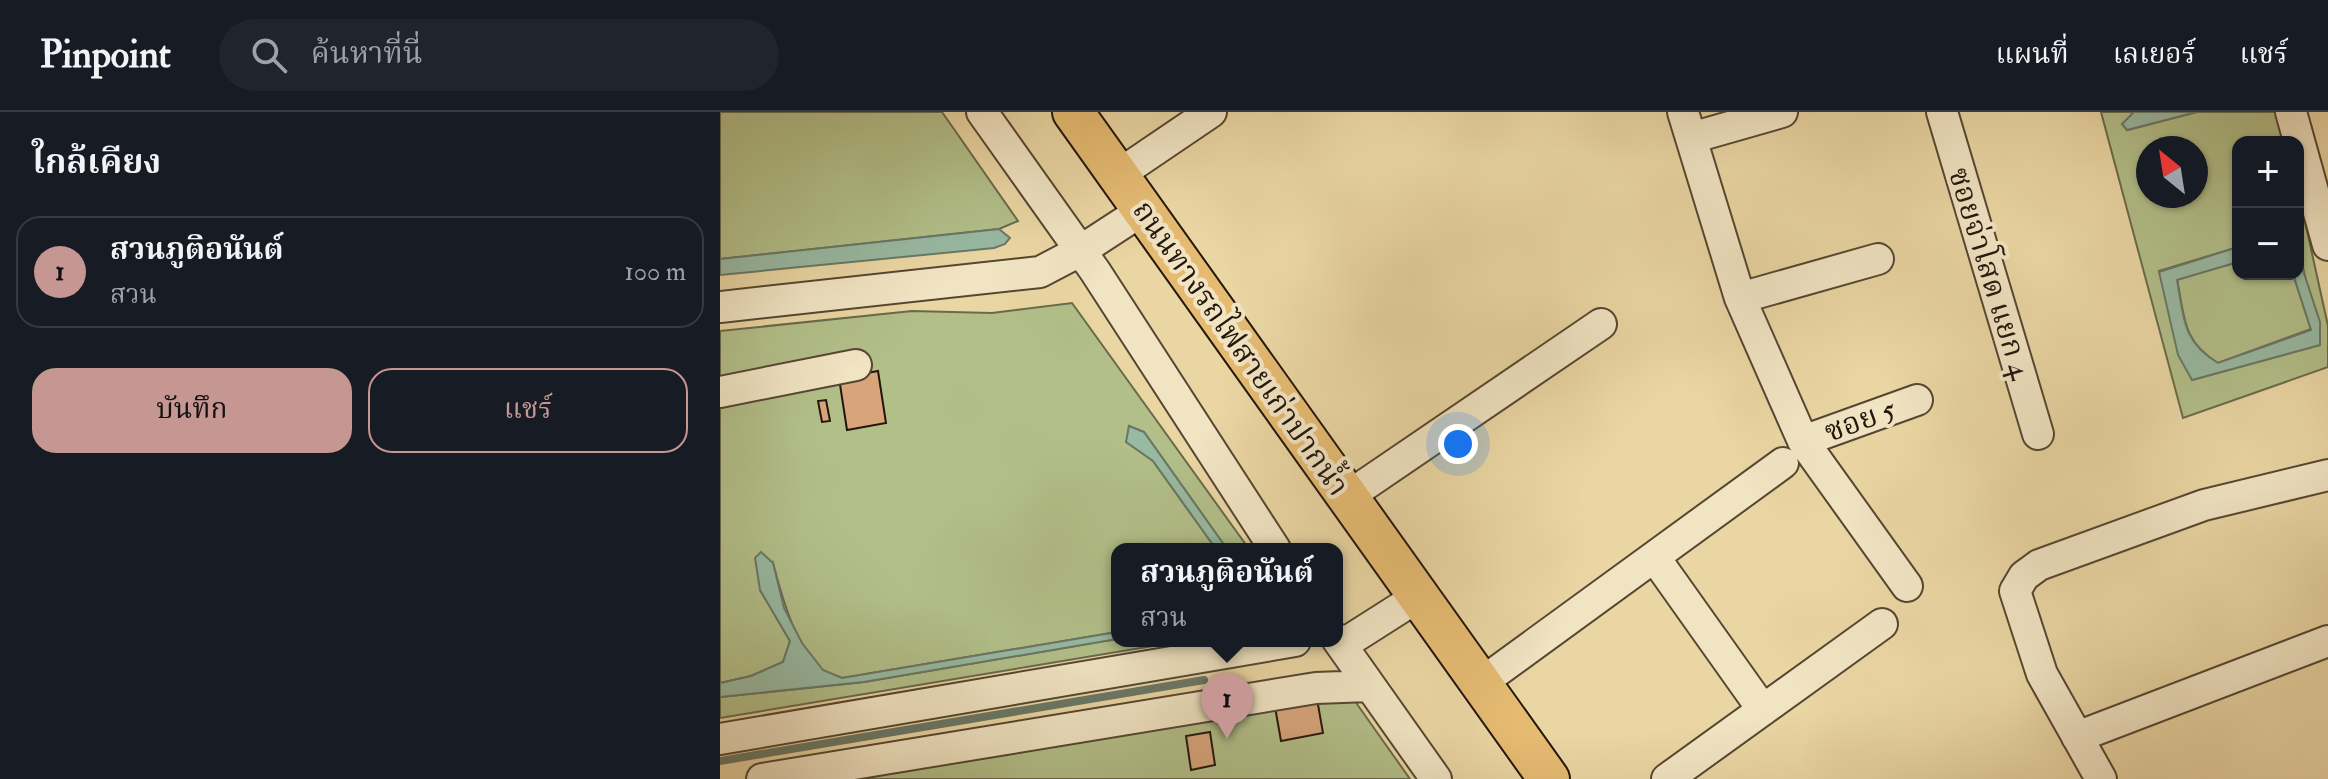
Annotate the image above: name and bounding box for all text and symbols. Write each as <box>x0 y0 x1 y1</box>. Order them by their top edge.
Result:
search box <box>219 19 779 91</box>
text: Pinpoint <box>40 31 171 79</box>
icon: search <box>247 33 291 77</box>
text: ค้นหาที่นี่ <box>311 35 423 72</box>
text: แผนที่ <box>1995 37 2069 72</box>
text: เลเยอร์ <box>2113 37 2196 72</box>
text: แชร์ <box>2240 37 2288 72</box>
north arrow <box>2136 136 2208 208</box>
map controls <box>2232 136 2304 280</box>
button: + <box>2232 136 2304 208</box>
text: ใกล้เคียง <box>32 141 161 184</box>
street label: ซอยจ่าโสด แยก 4 <box>1940 162 2043 385</box>
street label: ถนนทางรถไฟสายเก่าปากน้ำ <box>1124 191 1360 503</box>
button: − <box>2232 208 2304 280</box>
text: สวนภูติอนันต์ <box>110 231 283 268</box>
text: 1 <box>55 256 65 288</box>
text: 100 m <box>625 256 686 288</box>
text: สวน <box>110 279 157 311</box>
button: บันทึก <box>32 368 352 453</box>
button: แชร์ <box>368 368 688 453</box>
street label: ซอย 5 <box>1820 390 1902 450</box>
your location <box>1438 424 1478 464</box>
popup <box>1111 543 1343 647</box>
text: สวนภูติอนันต์ <box>1140 554 1314 591</box>
text: สวน <box>1140 602 1187 634</box>
pin: 1 <box>1201 673 1253 739</box>

